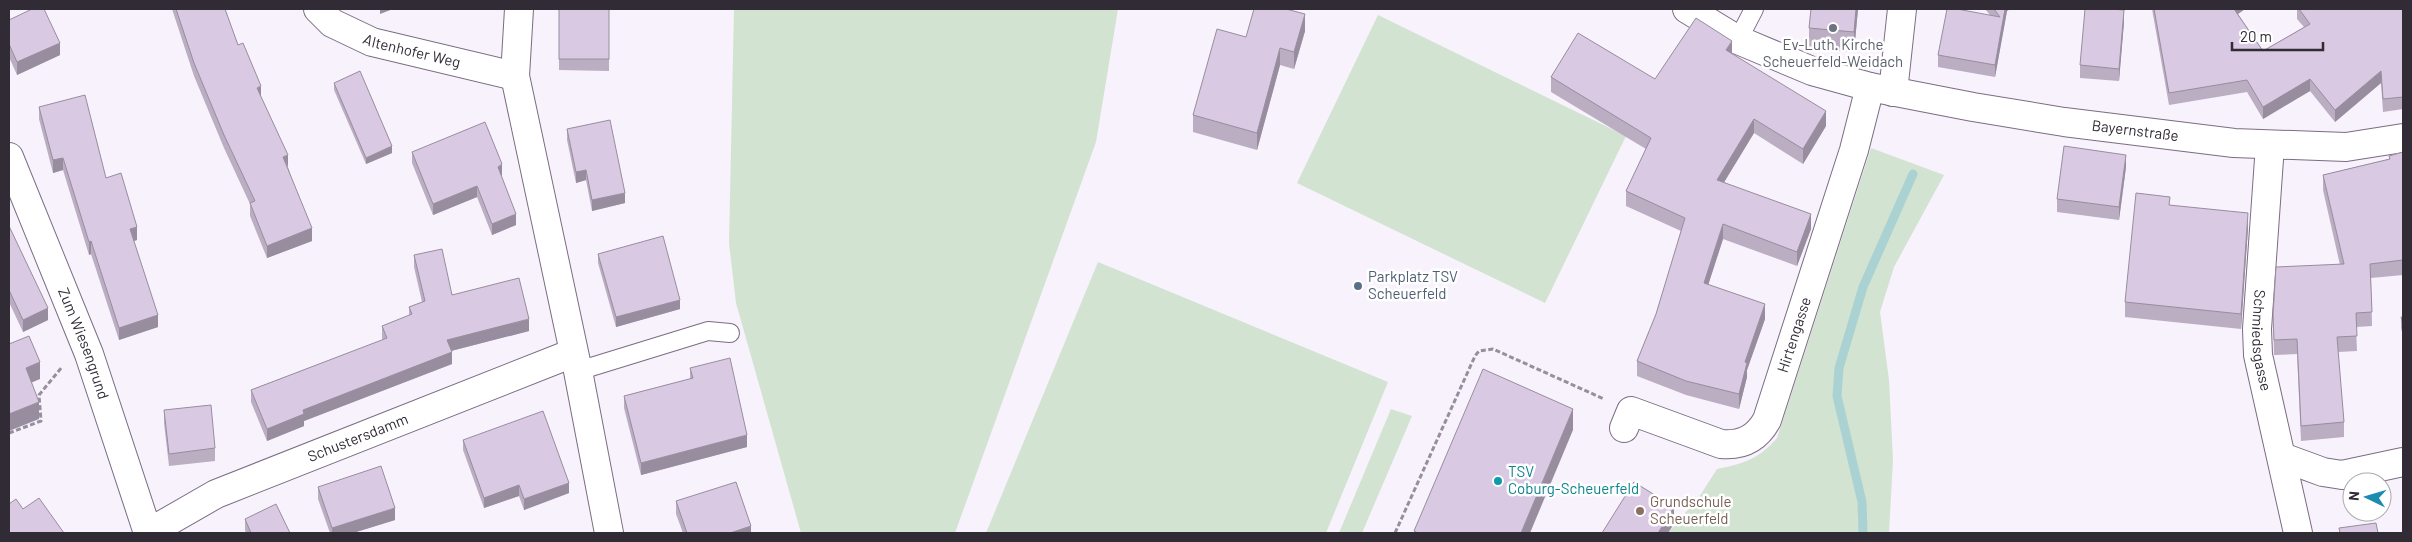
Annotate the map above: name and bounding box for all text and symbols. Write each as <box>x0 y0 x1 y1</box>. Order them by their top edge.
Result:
scale bar <box>2232 20 2323 52</box>
marker: Ev-Luth. Kirche Scheuerfeld-Weidach <box>1827 22 1839 34</box>
text: 20 m <box>2240 27 2272 45</box>
street label: Altenhofer Weg <box>361 29 463 71</box>
place label: Ev-Luth. Kirche Scheuerfeld-Weidach <box>1763 35 1903 70</box>
street label: Bayernstraße <box>2091 116 2180 144</box>
place label: Parkplatz TSV Scheuerfeld <box>1368 267 1458 302</box>
marker: Parkplatz TSV Scheuerfeld <box>1352 280 1364 292</box>
street label: Zum Wiesengrund <box>55 285 113 401</box>
street label: Schmiedsgasse <box>2249 289 2276 393</box>
street label: Hirtengasse <box>1773 294 1814 375</box>
street label: Schustersdamm <box>305 409 410 465</box>
place label: TSV Coburg-Scheuerfeld <box>1508 462 1639 497</box>
north arrow <box>2342 472 2392 522</box>
marker: TSV Coburg-Scheuerfeld <box>1492 475 1504 487</box>
text: N <box>2345 490 2362 501</box>
place label: Grundschule Scheuerfeld <box>1650 492 1731 527</box>
marker: Grundschule Scheuerfeld <box>1634 505 1646 517</box>

